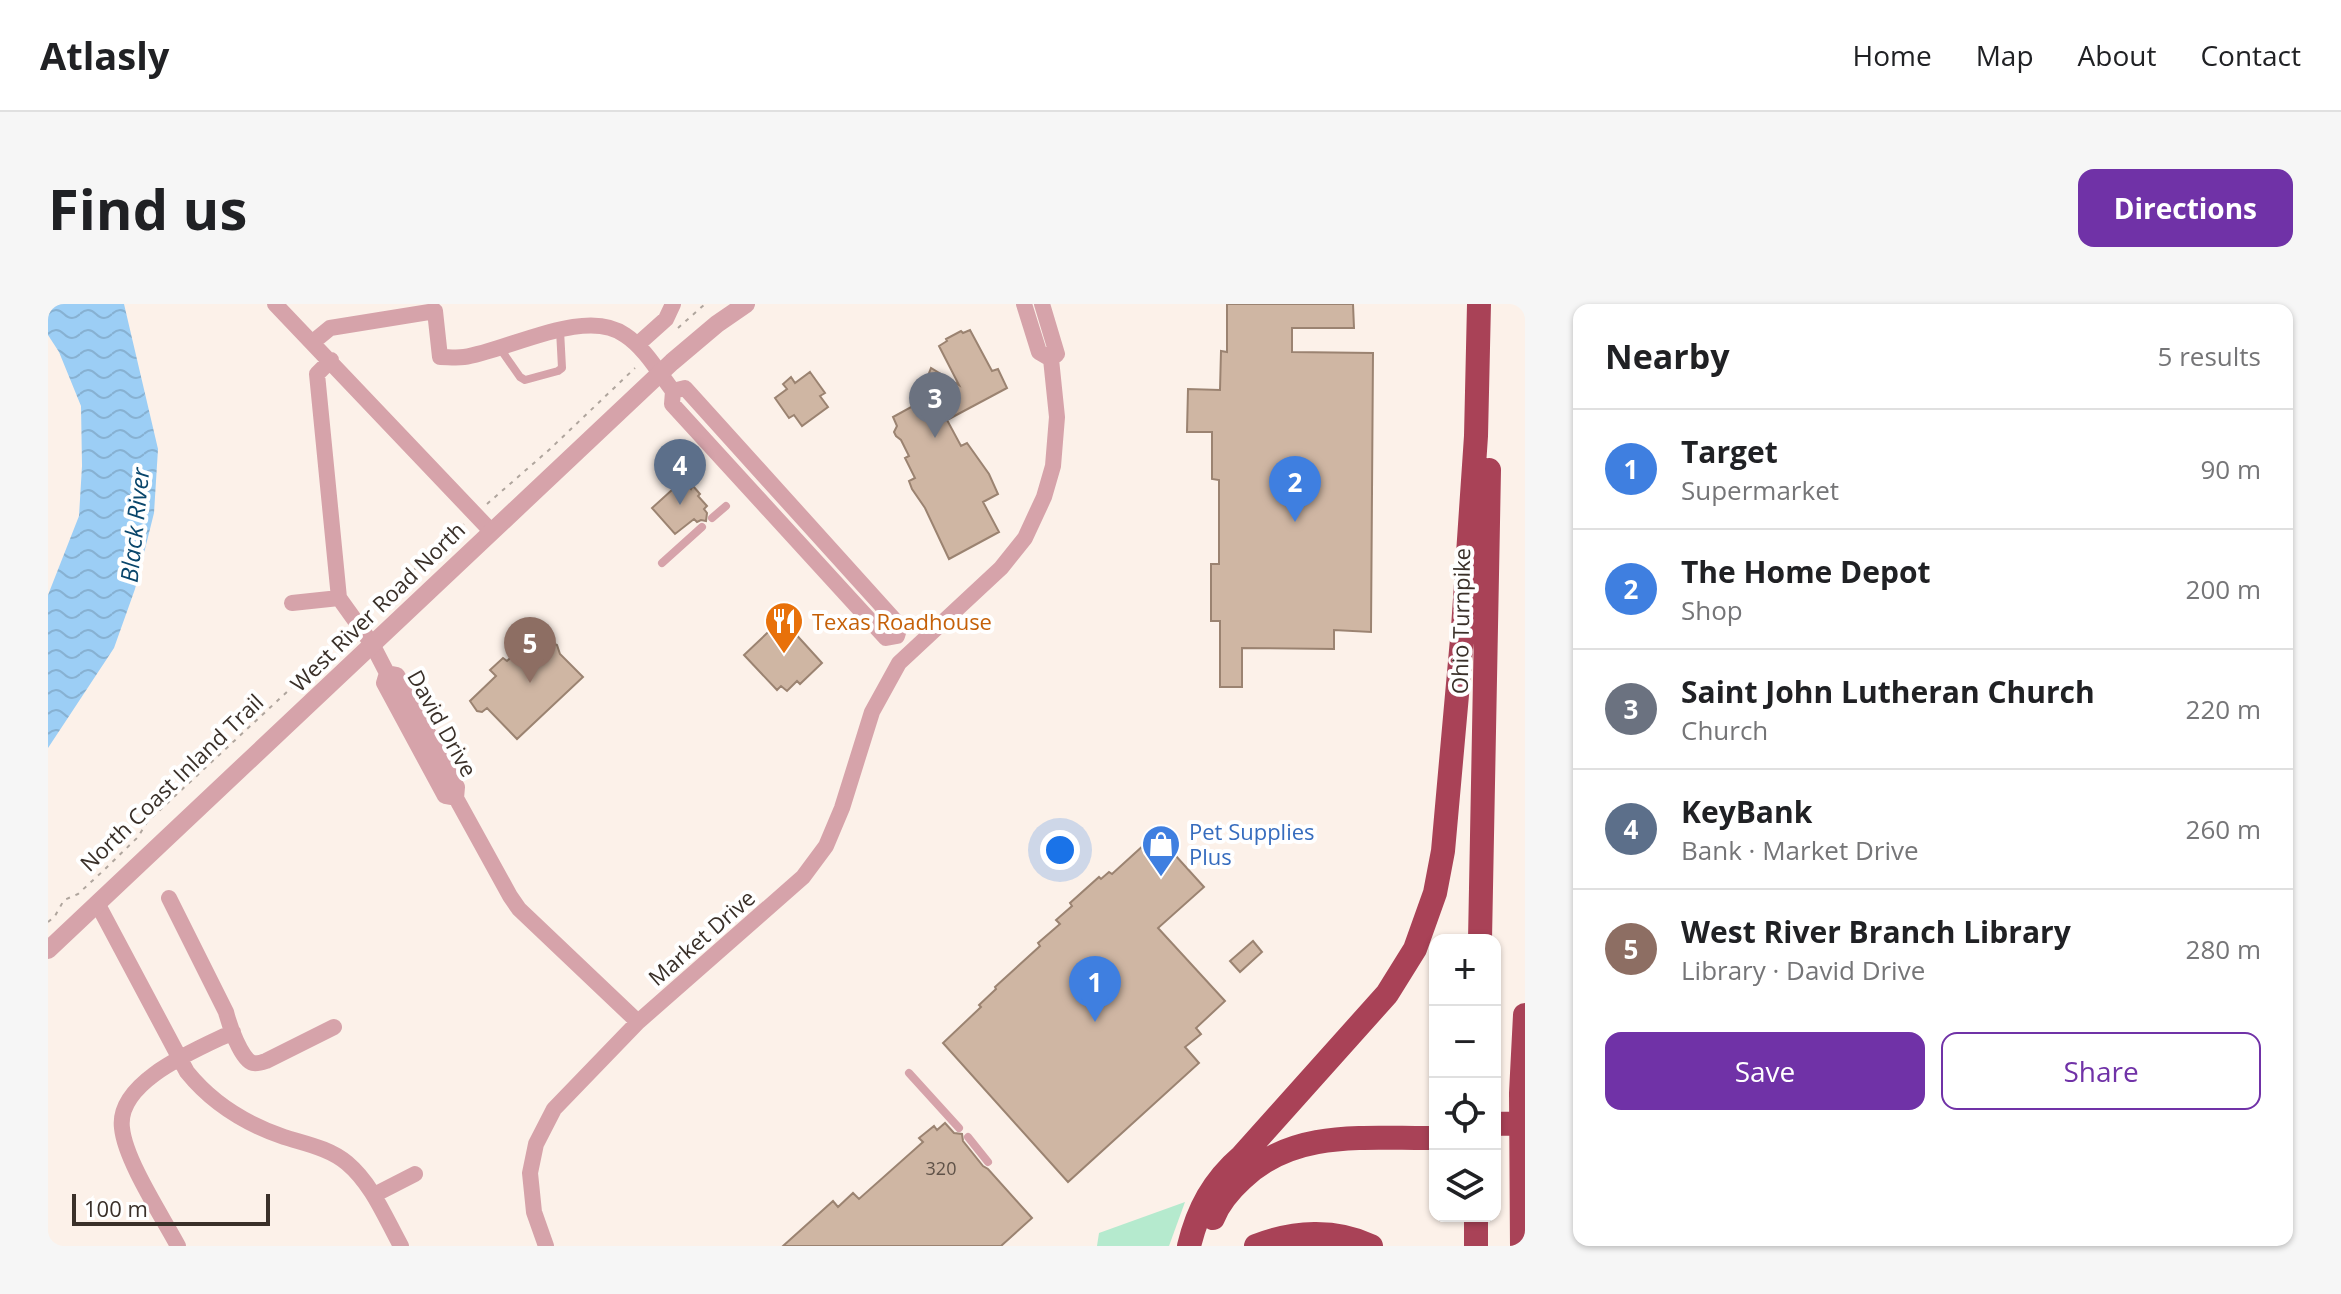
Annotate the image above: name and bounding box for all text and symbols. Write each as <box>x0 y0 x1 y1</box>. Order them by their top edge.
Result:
text: Atlasly <box>40 29 169 81</box>
text: Home <box>1853 36 1932 74</box>
text: Map <box>1976 36 2034 74</box>
text: About <box>2078 36 2156 74</box>
text: Contact <box>2200 36 2301 74</box>
button: Directions <box>2078 169 2293 247</box>
text: Find us <box>48 170 247 246</box>
text: Nearby <box>1605 333 1730 379</box>
text: 5 results <box>2158 338 2261 374</box>
pin: 3 <box>909 372 961 438</box>
text: Target <box>1681 431 1778 472</box>
pin: 4 <box>654 439 706 505</box>
text: 1 <box>1624 451 1638 487</box>
text: 90 m <box>2200 451 2261 487</box>
pin: 2 <box>1269 456 1321 522</box>
water label: Black River <box>112 465 157 584</box>
text: Supermarket <box>1681 472 1839 508</box>
street label: West River Road North <box>283 515 471 697</box>
street label: Ohio Turnpike <box>1444 548 1476 694</box>
text: The Home Depot <box>1681 551 1931 592</box>
text: 2 <box>1624 571 1638 607</box>
text: 200 m <box>2186 571 2261 607</box>
text: Shop <box>1681 592 1743 628</box>
restaurant icon: Texas Roadhouse <box>763 600 805 655</box>
place label: Texas Roadhouse <box>812 606 992 636</box>
pin: 5 <box>504 617 556 683</box>
street label: David Drive <box>401 664 485 782</box>
text: Saint John Lutheran Church <box>1681 671 2095 712</box>
street label: North Coast Inland Trail <box>73 687 269 877</box>
text: 3 <box>1624 691 1638 727</box>
text: 220 m <box>2186 691 2261 727</box>
text: Church <box>1681 712 1768 748</box>
text: KeyBank <box>1681 791 1812 832</box>
text: 4 <box>1624 811 1638 847</box>
text: 260 m <box>2186 811 2261 847</box>
place label: Pet Supplies Plus <box>1189 816 1315 871</box>
shop icon: Pet Supplies Plus <box>1140 823 1182 878</box>
your location <box>1040 830 1080 870</box>
text: Bank · Market Drive <box>1681 832 1919 868</box>
street label: Market Drive <box>641 882 761 992</box>
text: West River Branch Library <box>1681 911 2071 952</box>
text: 5 <box>1624 931 1638 967</box>
text: 280 m <box>2186 931 2261 967</box>
map controls <box>1429 934 1501 1222</box>
button: + <box>1429 934 1501 1006</box>
text: Library · David Drive <box>1681 952 1925 988</box>
pin: 1 <box>1069 956 1121 1022</box>
button: − <box>1429 1006 1501 1078</box>
button: Save <box>1605 1032 1925 1110</box>
button: Share <box>1941 1032 2261 1110</box>
button: locate <box>1429 1078 1501 1150</box>
button: layers <box>1429 1150 1501 1222</box>
house number: 320 <box>926 1156 956 1180</box>
scale bar <box>72 1190 270 1226</box>
text: 100 m <box>84 1193 148 1223</box>

